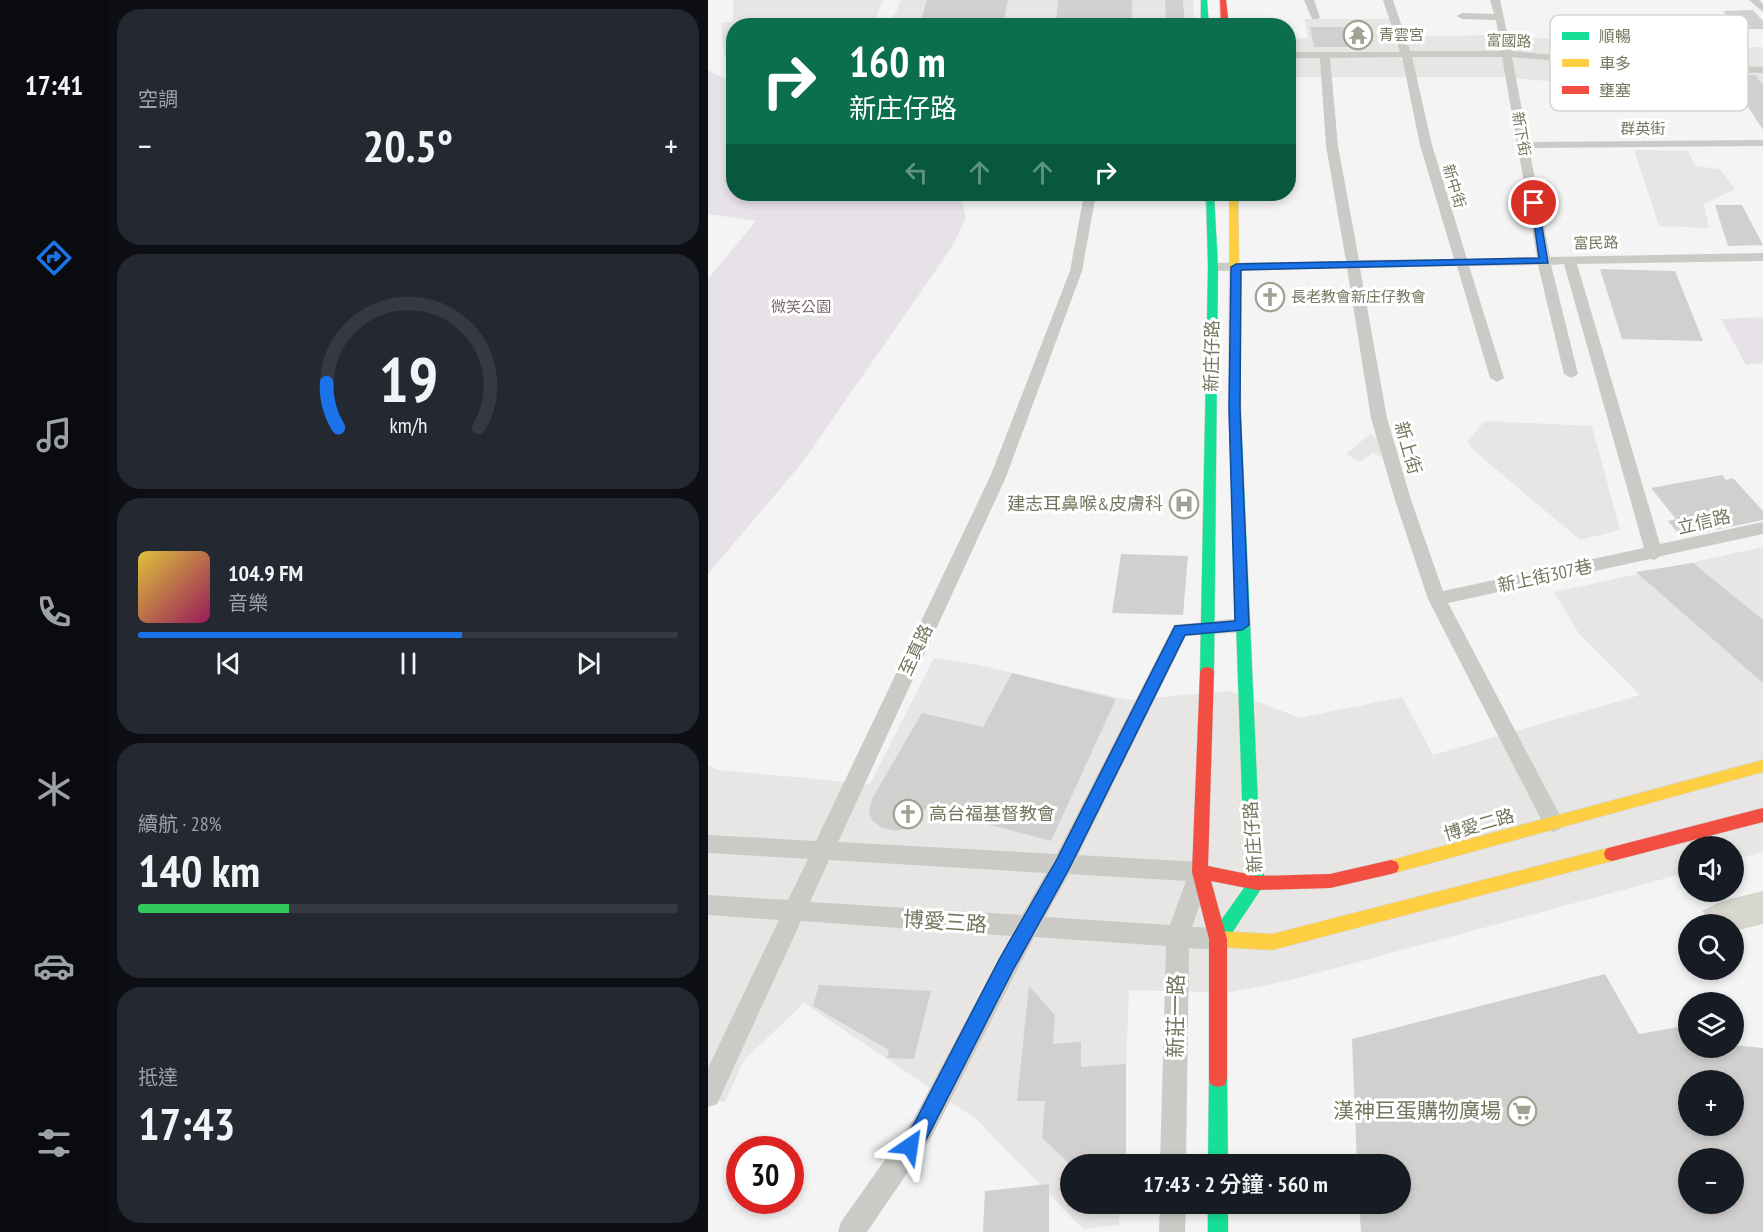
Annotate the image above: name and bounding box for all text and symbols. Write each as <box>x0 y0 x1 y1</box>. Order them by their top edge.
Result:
legend <box>1550 15 1748 111</box>
temple icon: 青雲宮 <box>1342 19 1374 51</box>
place label: 青雲宮 <box>1379 25 1424 44</box>
text: 順暢 <box>1599 26 1631 46</box>
street label: 富國路 <box>1486 30 1532 51</box>
text: 160 m <box>849 34 946 89</box>
icon: right <box>750 42 828 120</box>
text: 車多 <box>1599 53 1631 73</box>
text: 17:41 <box>25 68 83 102</box>
text: 壅塞 <box>1599 80 1631 100</box>
text: 空調 <box>138 86 178 112</box>
text: 新庄仔路 <box>849 91 957 125</box>
street label: 新下街 <box>1508 110 1535 158</box>
text: 20.5° <box>363 116 453 174</box>
street label: 群英街 <box>1620 119 1666 138</box>
text: − <box>138 124 152 167</box>
text: + <box>664 124 678 167</box>
icon: left <box>900 156 933 189</box>
icon: ahead <box>963 156 996 189</box>
icon: ahead <box>1026 156 1059 189</box>
icon: right <box>1089 156 1122 189</box>
street label: 新中街 <box>1439 162 1470 210</box>
pin <box>1508 177 1559 228</box>
icon: arrive <box>1517 186 1550 219</box>
street label: 富民路 <box>1573 233 1619 252</box>
icon: directions <box>33 237 75 279</box>
church icon: 長老教會新庄仔教會 <box>1254 281 1286 313</box>
place label: 長老教會新庄仔教會 <box>1291 287 1426 306</box>
park label: 微笑公園 <box>771 297 831 316</box>
street label: 新庄仔路 <box>1199 320 1224 392</box>
text: 19 <box>378 339 438 420</box>
text: km/h <box>389 412 427 440</box>
icon: music <box>33 414 75 456</box>
street label: 新上街 <box>1390 419 1427 477</box>
hospital icon: 建志耳鼻喉&皮膚科 <box>1168 488 1200 520</box>
place label: 建志耳鼻喉&皮膚科 <box>1007 492 1163 515</box>
street label: 立信路 <box>1675 504 1733 539</box>
street label: 新上街307巷 <box>1495 554 1594 597</box>
text: 104.9 FM <box>228 559 303 587</box>
text: 音樂 <box>228 590 268 616</box>
icon: phone <box>33 591 75 633</box>
street label: 至真路 <box>894 620 937 679</box>
icon: previous <box>212 647 245 680</box>
icon: pause <box>392 647 425 680</box>
icon: next <box>572 647 605 680</box>
icon: climate <box>33 768 75 810</box>
church icon: 高台福基督教會 <box>892 798 924 830</box>
street label: 新庄仔路 <box>1239 800 1266 874</box>
place label: 高台福基督教會 <box>929 802 1055 825</box>
street label: 博愛二路 <box>1441 804 1517 845</box>
text: 續航 · 28% <box>138 811 221 837</box>
map controls <box>1678 836 1744 1214</box>
button: sound <box>1678 836 1744 902</box>
text: 140 km <box>138 841 260 899</box>
street label: 博愛三路 <box>902 905 988 938</box>
button: search <box>1678 914 1744 980</box>
icon: car <box>33 945 75 987</box>
street label: 新莊一路 <box>1161 974 1190 1058</box>
button: layers <box>1678 992 1744 1058</box>
text: 抵達 <box>138 1064 178 1090</box>
button: + <box>1678 1070 1744 1136</box>
text: 17:43 <box>138 1094 235 1152</box>
supermarket icon: 漢神巨蛋購物廣場 <box>1506 1095 1538 1127</box>
place label: 漢神巨蛋購物廣場 <box>1333 1097 1501 1124</box>
position arrow <box>878 1114 942 1178</box>
icon: filters <box>33 1122 75 1164</box>
speed limit sign: 30 <box>726 1136 804 1214</box>
button: − <box>1678 1148 1744 1214</box>
text: 17:43 · 2 分鐘 · 560 m <box>1143 1170 1328 1198</box>

